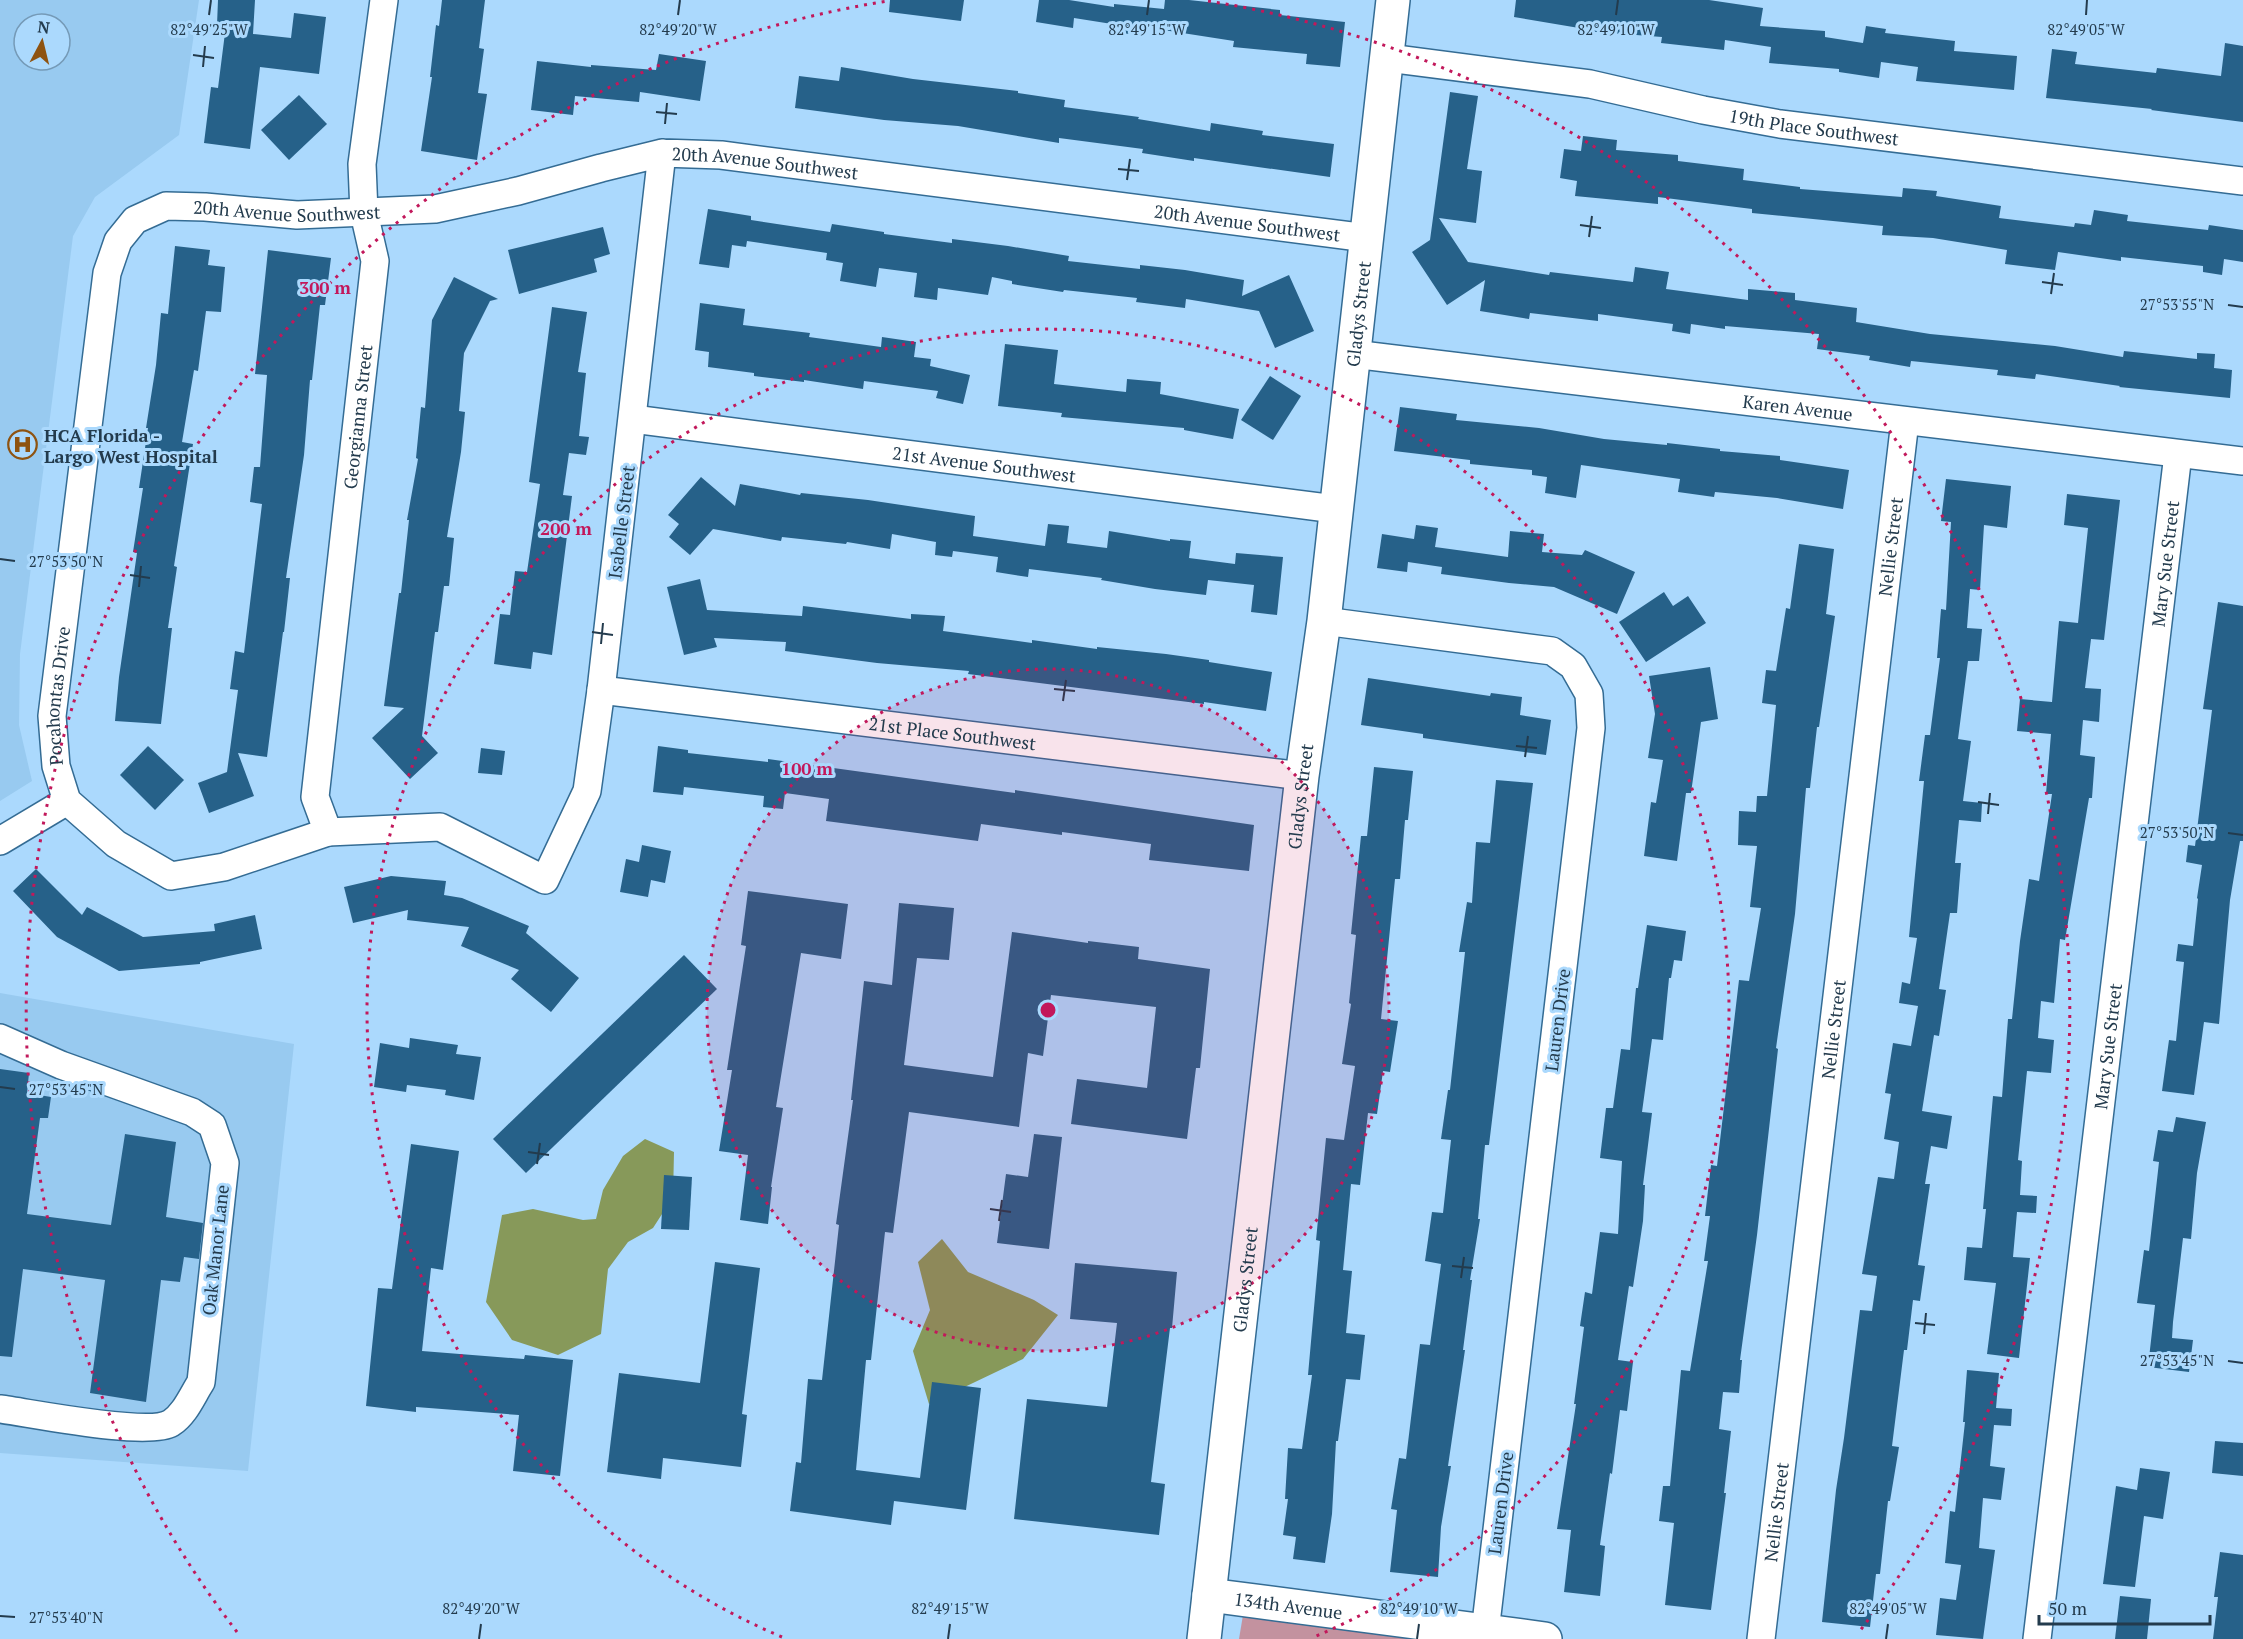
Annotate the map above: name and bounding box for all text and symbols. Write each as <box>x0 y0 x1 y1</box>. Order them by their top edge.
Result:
north arrow <box>12 12 72 72</box>
text: N <box>36 15 51 39</box>
text: 82°49'25"W <box>170 19 249 39</box>
text: 82°49'20"W <box>639 19 718 39</box>
text: 82°49'15"W <box>1108 19 1187 39</box>
text: 82°49'10"W <box>1577 19 1656 39</box>
text: 82°49'05"W <box>2047 19 2126 39</box>
street label: 19th Place Southwest <box>1727 103 1901 151</box>
street label: 20th Avenue Southwest <box>671 141 860 185</box>
street label: 20th Avenue Southwest <box>193 195 381 227</box>
street label: 20th Avenue Southwest <box>1153 199 1342 247</box>
street label: Gladys Street <box>1340 260 1376 368</box>
text: 300 m <box>299 275 351 299</box>
text: 27°53'55"N <box>2140 294 2214 314</box>
street label: Georgianna Street <box>338 343 378 490</box>
street label: Karen Avenue <box>1742 389 1854 426</box>
place label: HCA Florida - Largo West Hospital <box>44 423 218 468</box>
hospital icon: HCA Florida - Largo West Hospital <box>7 429 39 461</box>
street label: 21st Avenue Southwest <box>891 440 1078 488</box>
street label: Isabelle Street <box>602 463 640 580</box>
street label: Nellie Street <box>1872 495 1908 598</box>
street label: Mary Sue Street <box>2146 499 2184 628</box>
text: 200 m <box>540 516 592 540</box>
text: 27°53'50"N <box>29 551 103 571</box>
street label: Pocahontas Drive <box>40 625 75 766</box>
street label: 21st Place Southwest <box>867 711 1038 755</box>
street label: Gladys Street <box>1282 742 1319 851</box>
text: 100 m <box>781 756 833 780</box>
text: 27°53'50"N <box>2140 822 2214 842</box>
street label: Lauren Drive <box>1539 967 1575 1073</box>
street label: Nellie Street <box>1815 978 1851 1080</box>
street label: Mary Sue Street <box>2088 981 2127 1111</box>
centre of rings <box>1038 1000 1058 1020</box>
text: 27°53'45"N <box>29 1079 103 1099</box>
street label: Oak Manor Lane <box>196 1183 234 1317</box>
street label: Gladys Street <box>1227 1225 1263 1333</box>
text: 27°53'45"N <box>2140 1350 2214 1370</box>
street label: Lauren Drive <box>1482 1450 1518 1556</box>
street label: Nellie Street <box>1758 1460 1794 1563</box>
street label: 134th Avenue <box>1233 1586 1344 1624</box>
scale bar <box>2039 1588 2210 1626</box>
text: 50 m <box>2048 1596 2088 1620</box>
text: 82°49'20"W <box>442 1598 521 1618</box>
text: 82°49'15"W <box>911 1598 990 1618</box>
text: 82°49'10"W <box>1380 1598 1459 1618</box>
text: 82°49'05"W <box>1849 1598 1928 1618</box>
text: 27°53'40"N <box>29 1607 103 1627</box>

